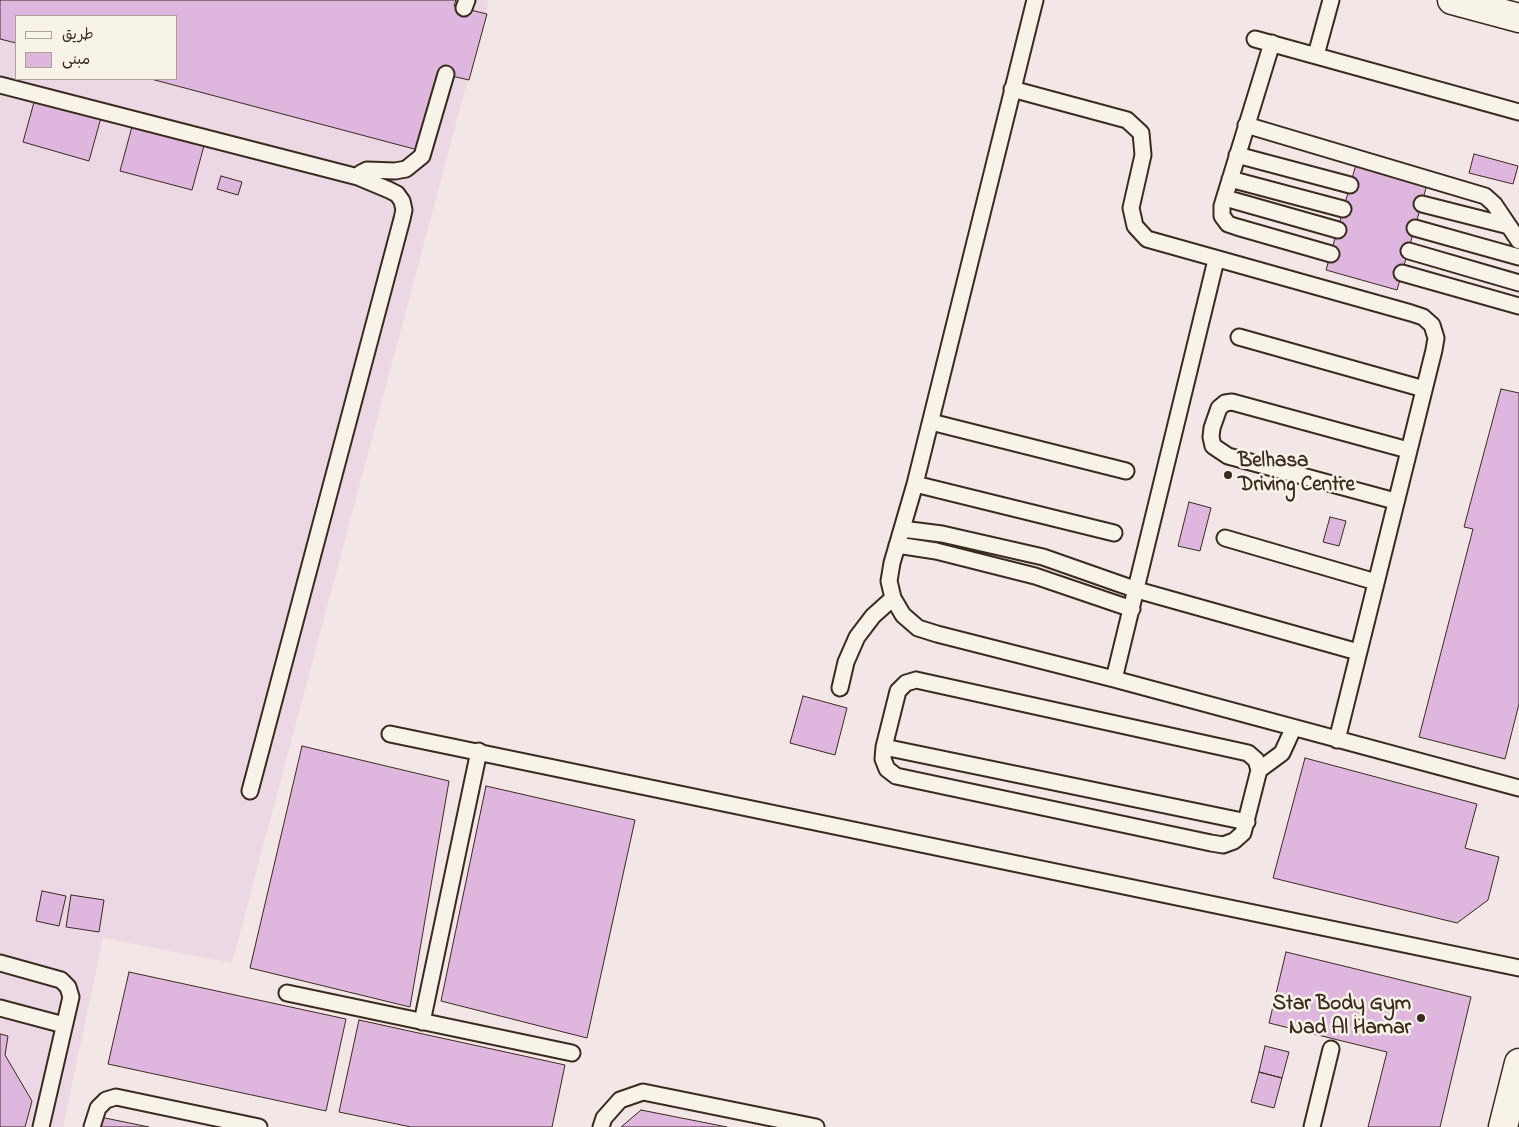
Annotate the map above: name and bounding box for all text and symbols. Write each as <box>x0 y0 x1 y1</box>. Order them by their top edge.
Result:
legend <box>15 15 178 80</box>
text: طريق <box>62 24 94 46</box>
text: مبنى <box>62 49 90 71</box>
place label: Belhasa Driving Centre <box>1238 450 1355 500</box>
marker: Belhasa Driving Centre <box>1222 469 1234 481</box>
place label: Star Body Gym Nad Al Hamar <box>1272 993 1411 1043</box>
marker: Star Body Gym Nad Al Hamar <box>1415 1012 1427 1024</box>

